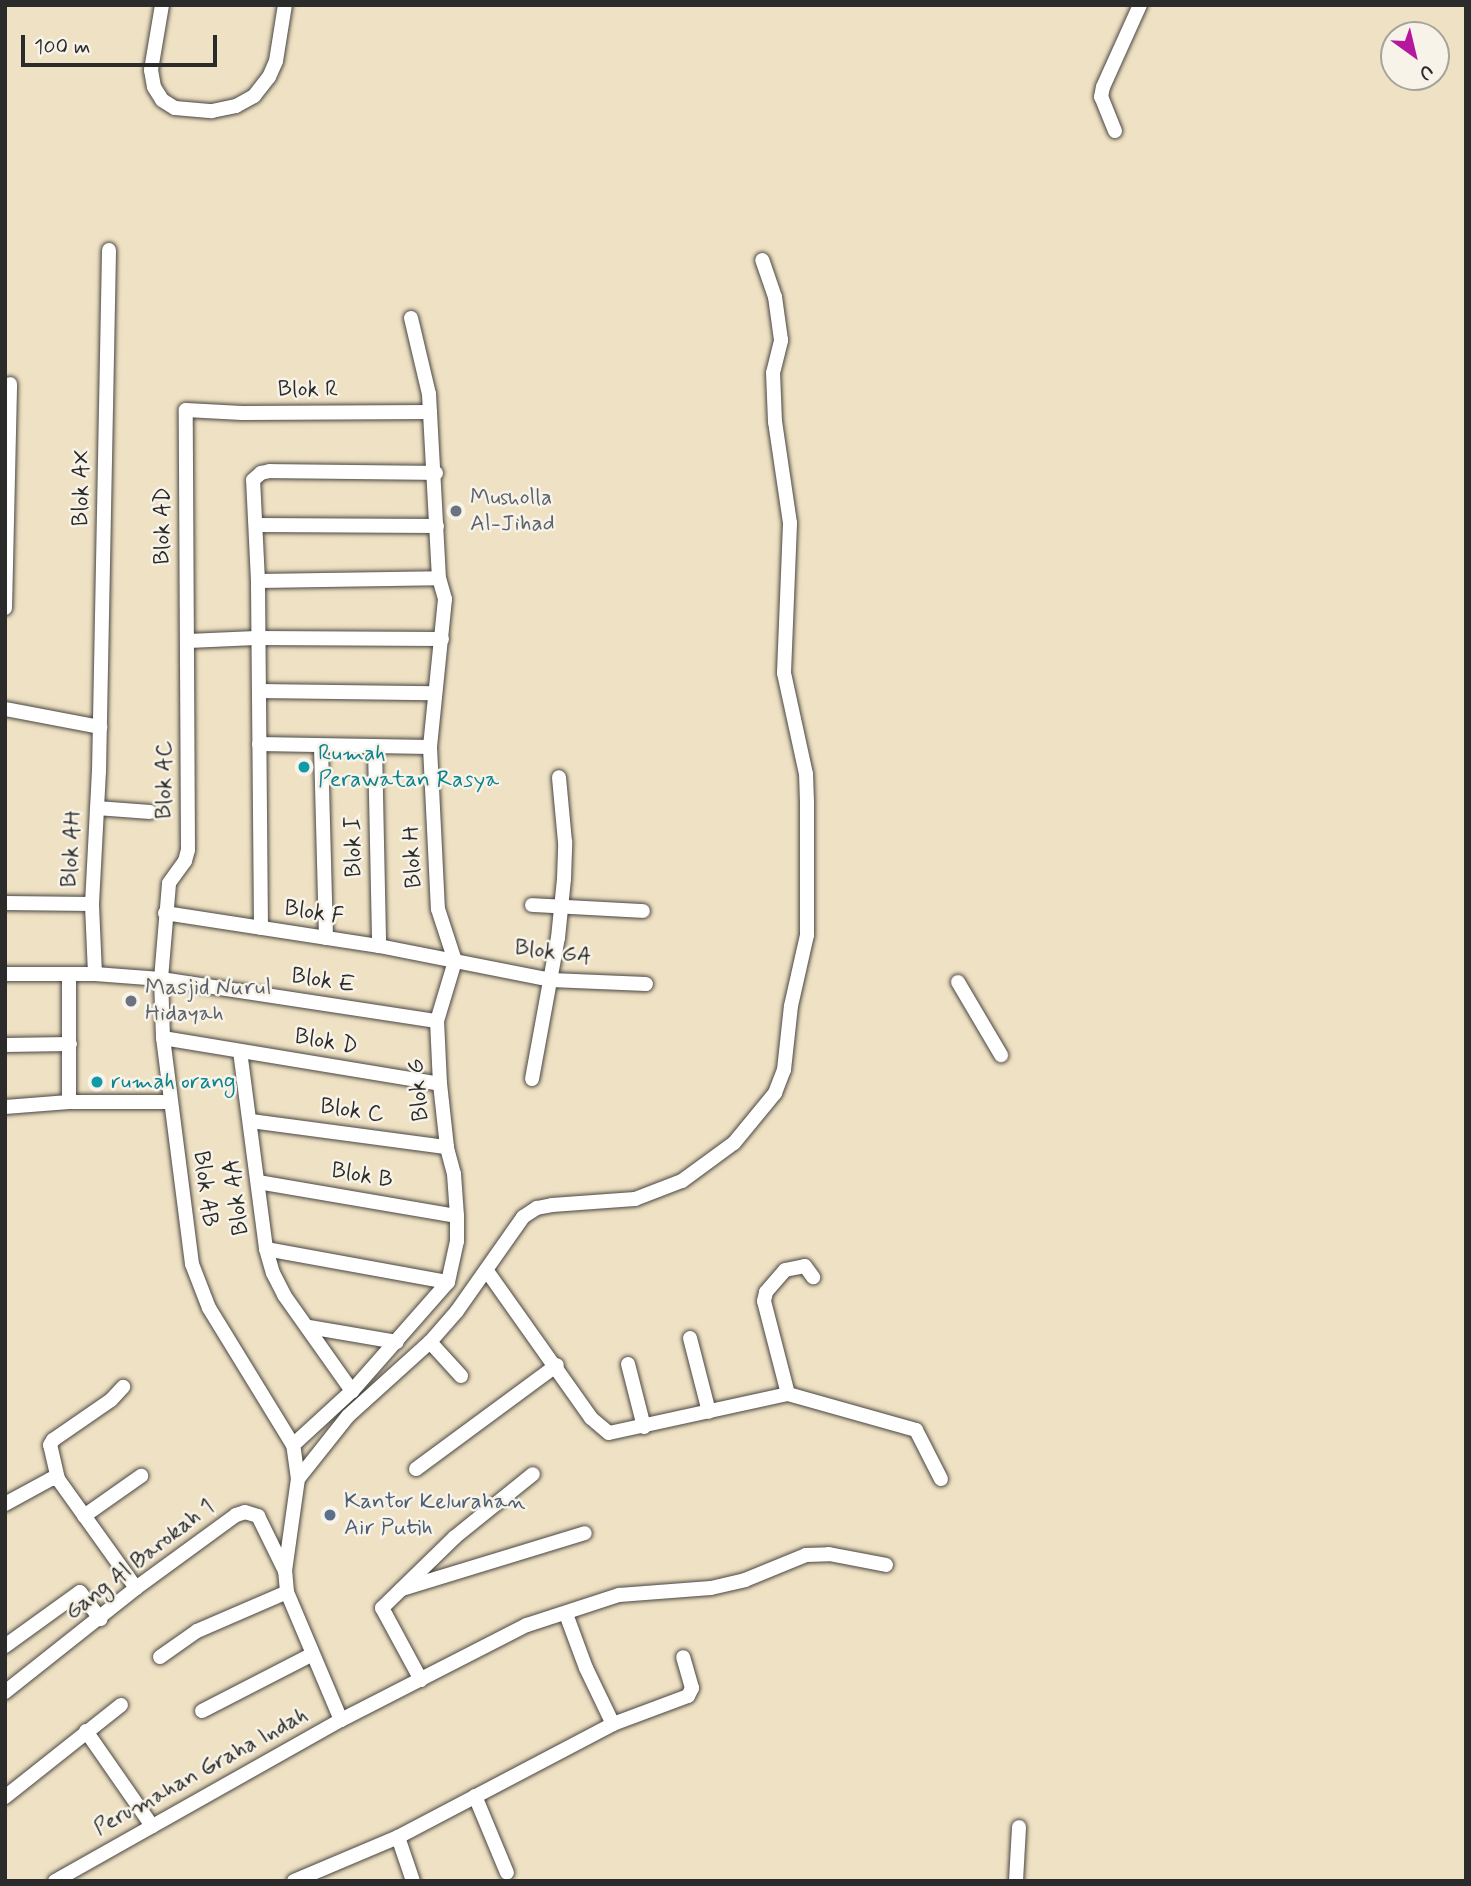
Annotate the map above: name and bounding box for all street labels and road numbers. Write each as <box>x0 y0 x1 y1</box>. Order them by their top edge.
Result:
street label: Blok R <box>277 376 339 404</box>
street label: Blok AX <box>68 449 96 527</box>
street label: Blok AD <box>149 487 177 565</box>
street label: Blok AC <box>151 740 179 820</box>
street label: Blok AH <box>56 809 88 889</box>
street label: Blok I <box>340 817 368 877</box>
street label: Blok H <box>398 825 428 889</box>
street label: Blok F <box>282 895 346 931</box>
street label: Blok GA <box>513 935 593 971</box>
street label: Blok E <box>291 963 355 999</box>
street label: Blok D <box>292 1023 360 1061</box>
street label: Blok G <box>403 1058 435 1122</box>
street label: Blok C <box>318 1093 386 1129</box>
street label: Blok AB <box>187 1149 223 1229</box>
street label: Blok AA <box>219 1157 255 1237</box>
street label: Blok B <box>329 1157 395 1195</box>
street label: Gang Al Barokah 1 <box>60 1494 220 1626</box>
street label: Perumahan Graha Indah <box>88 1701 314 1843</box>

